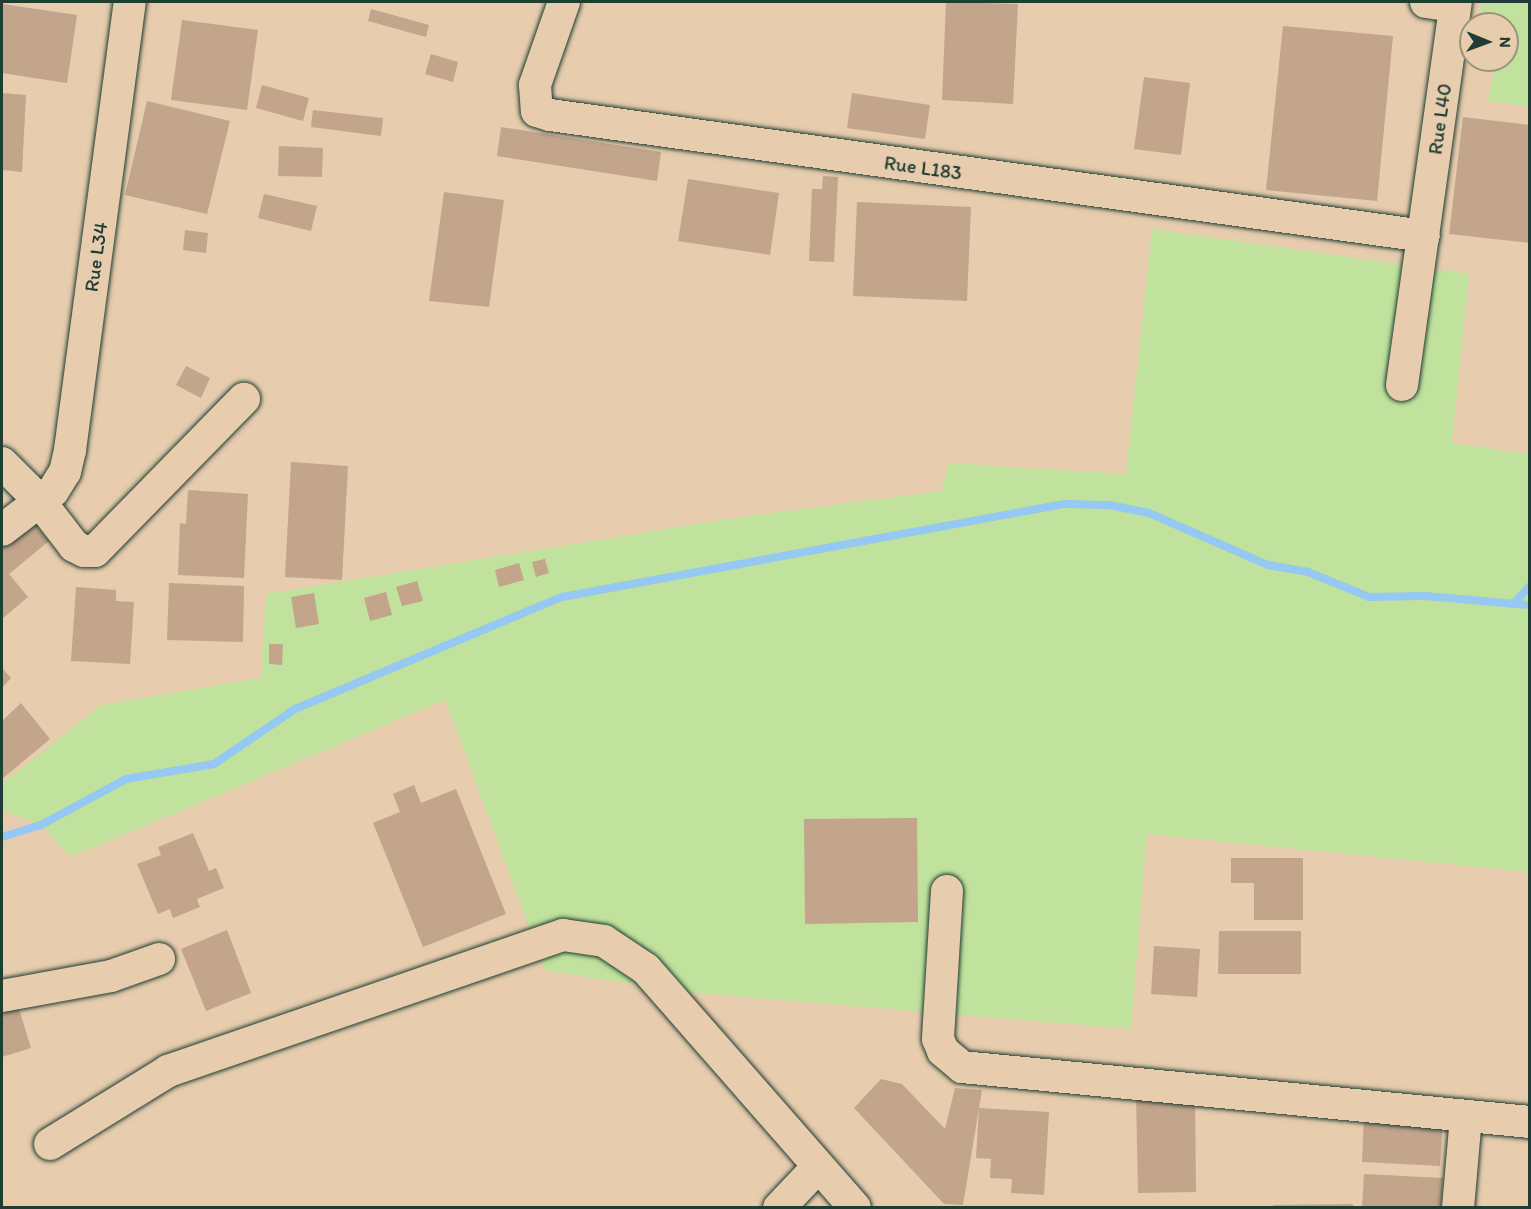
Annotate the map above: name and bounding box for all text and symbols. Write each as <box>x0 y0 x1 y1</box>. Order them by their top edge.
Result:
north arrow <box>1459 12 1519 72</box>
text: N <box>1496 37 1515 48</box>
street label: Rue L40 <box>1423 82 1457 156</box>
street label: Rue L183 <box>883 151 963 185</box>
street label: Rue L34 <box>79 221 113 293</box>

